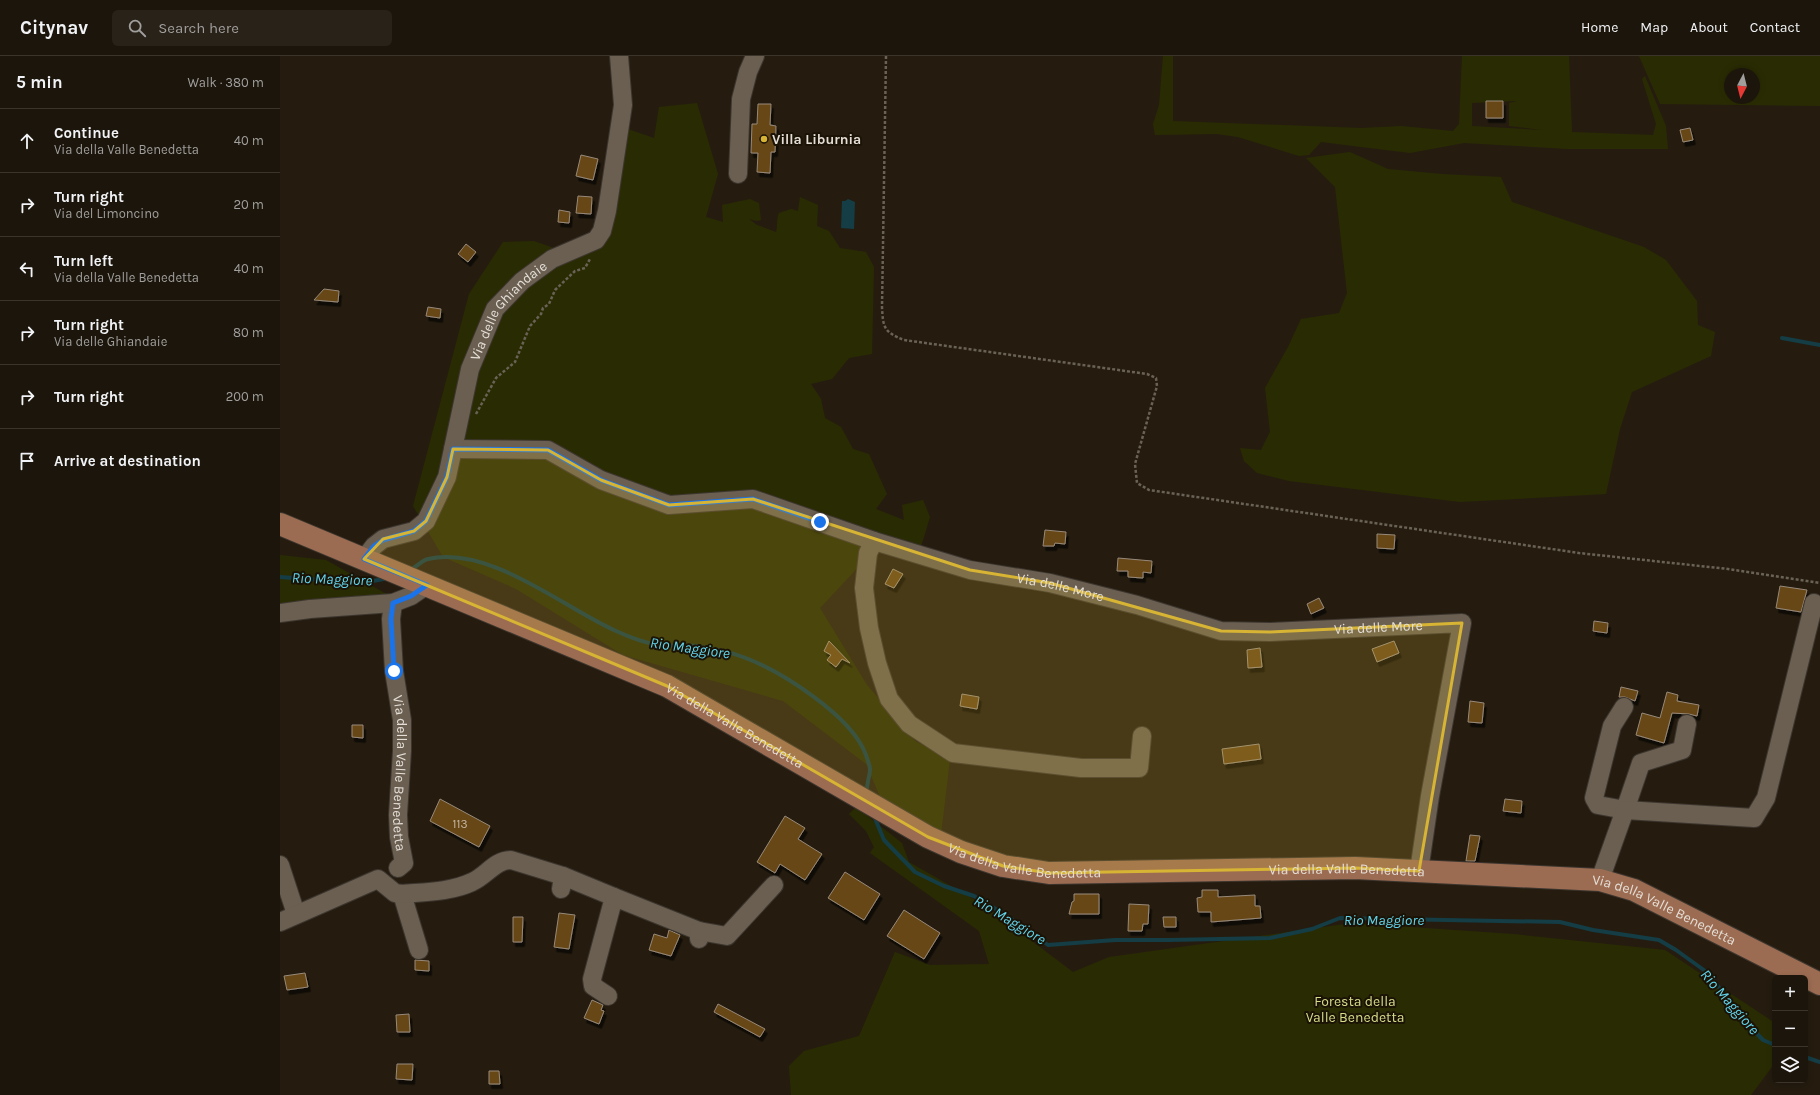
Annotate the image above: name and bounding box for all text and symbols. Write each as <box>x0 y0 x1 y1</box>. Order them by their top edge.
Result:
search box <box>112 10 392 46</box>
text: Citynav <box>20 17 88 39</box>
icon: search <box>126 17 148 39</box>
text: Search here <box>158 19 239 37</box>
text: Home <box>1581 19 1618 36</box>
text: Map <box>1640 19 1668 36</box>
text: About <box>1690 19 1728 36</box>
text: Contact <box>1750 19 1800 36</box>
north arrow <box>1724 68 1760 104</box>
text: 5 min <box>16 72 63 92</box>
text: Walk · 380 m <box>188 75 264 90</box>
text: Continue <box>54 124 119 142</box>
icon: ahead <box>16 130 38 152</box>
place label: Villa Liburnia <box>772 131 861 148</box>
text: 40 m <box>234 133 264 148</box>
marker: Villa Liburnia <box>759 134 769 144</box>
text: Via della Valle Benedetta <box>54 142 199 157</box>
text: Turn right <box>54 188 124 206</box>
icon: right <box>16 194 38 216</box>
text: 20 m <box>234 197 264 212</box>
text: Via del Limoncino <box>54 206 159 221</box>
text: Turn left <box>54 252 113 270</box>
icon: left <box>16 258 38 280</box>
street label: Via delle Ghiandaie <box>467 258 550 363</box>
text: 40 m <box>234 261 264 276</box>
text: Via della Valle Benedetta <box>54 270 199 285</box>
text: Turn right <box>54 316 124 334</box>
icon: right <box>16 322 38 344</box>
text: 80 m <box>233 325 264 340</box>
text: Via delle Ghiandaie <box>54 334 167 349</box>
icon: right <box>16 386 38 408</box>
text: Turn right <box>54 388 124 406</box>
text: 200 m <box>226 389 264 404</box>
icon: arrive <box>16 450 38 472</box>
text: Arrive at destination <box>54 452 201 470</box>
route end <box>811 513 829 531</box>
water label: Rio Maggiore <box>291 569 373 589</box>
street label: Via delle More <box>1016 570 1106 605</box>
street label: Via delle More <box>1334 617 1423 638</box>
water label: Rio Maggiore <box>649 633 731 663</box>
route start <box>385 662 403 680</box>
street label: Via della Valle Benedetta <box>663 679 807 772</box>
street label: Via della Valle Benedetta <box>389 694 410 853</box>
house number: 113 <box>452 817 468 831</box>
street label: Via della Valle Benedetta <box>945 839 1101 882</box>
street label: Via della Valle Benedetta <box>1269 860 1425 880</box>
street label: Via della Valle Benedetta <box>1592 872 1739 949</box>
water label: Rio Maggiore <box>971 892 1049 949</box>
water label: Rio Maggiore <box>1344 911 1424 929</box>
water label: Rio Maggiore <box>1697 966 1763 1038</box>
map controls <box>1772 975 1808 1083</box>
button: + <box>1772 975 1808 1011</box>
park label: Foresta della Valle Benedetta <box>1306 993 1404 1026</box>
button: − <box>1772 1011 1808 1047</box>
button: layers <box>1772 1047 1808 1083</box>

